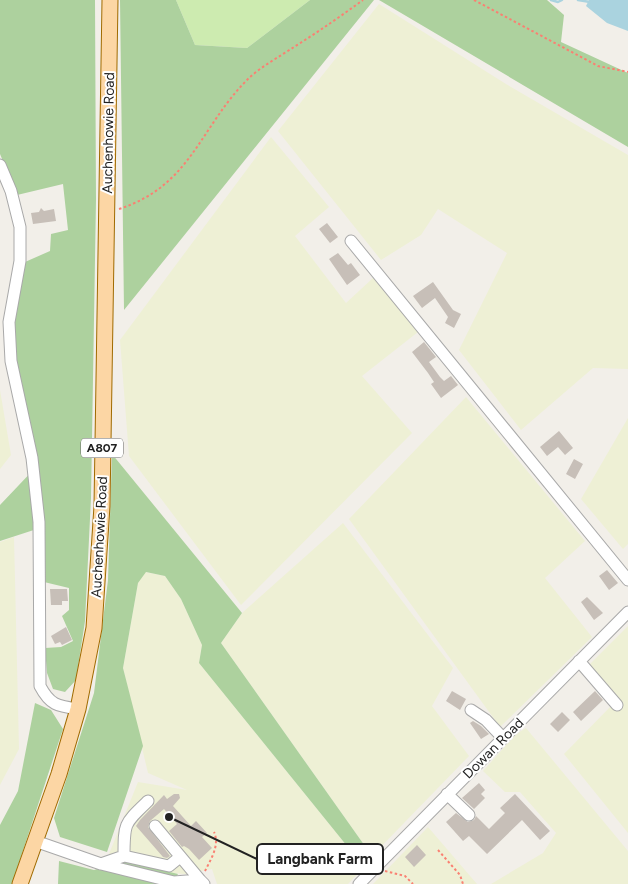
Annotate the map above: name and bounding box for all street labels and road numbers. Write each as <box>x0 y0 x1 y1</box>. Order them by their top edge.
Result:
street label: Auchenhowie Road <box>99 72 118 194</box>
road number: A807 <box>81 438 123 458</box>
street label: Auchenhowie Road <box>88 476 111 598</box>
street label: Dowan Road <box>459 714 527 782</box>

